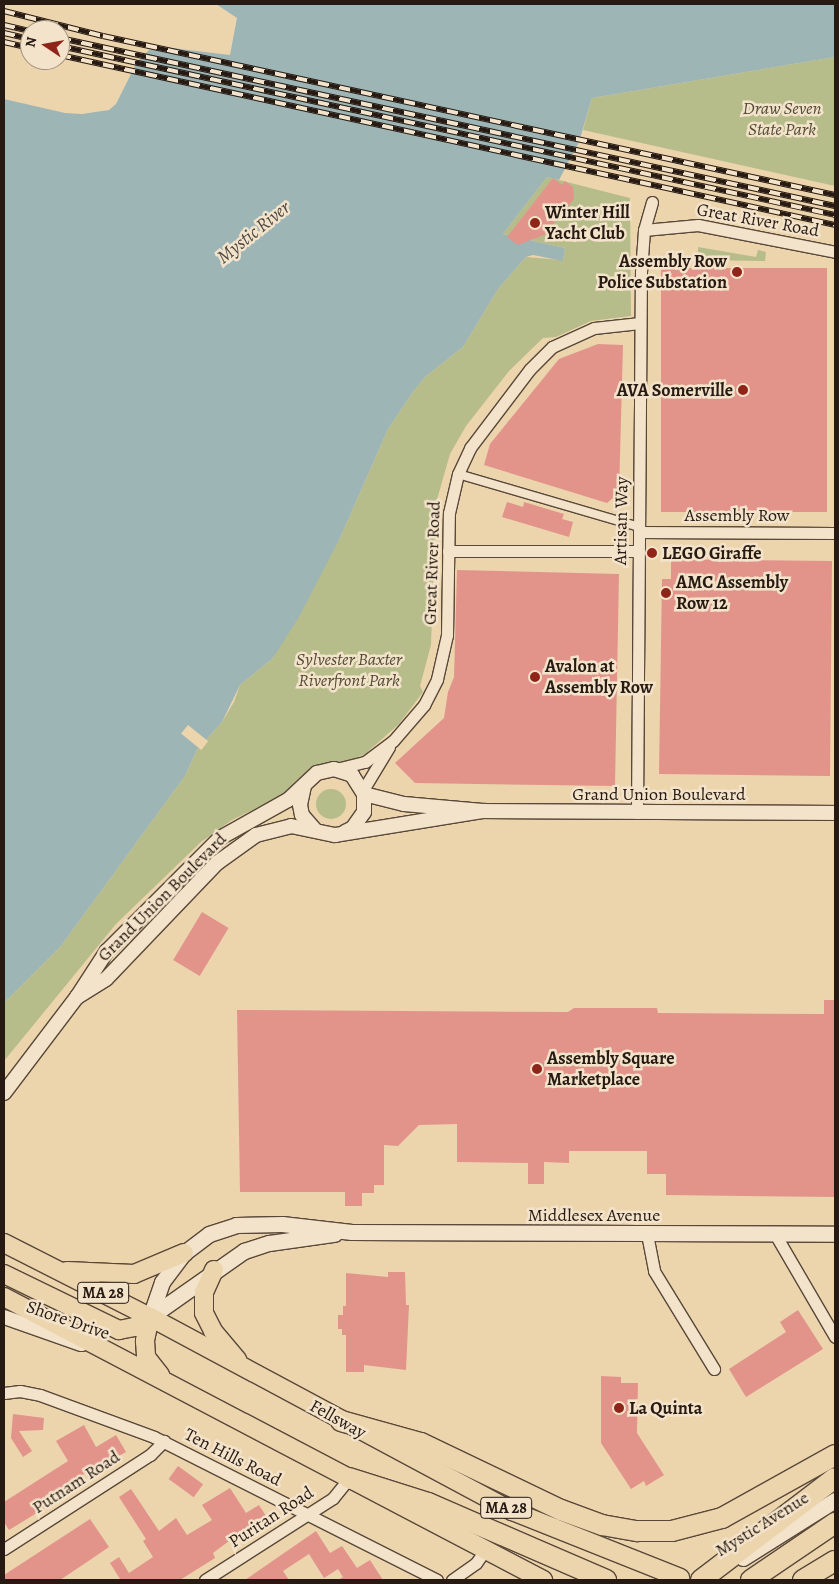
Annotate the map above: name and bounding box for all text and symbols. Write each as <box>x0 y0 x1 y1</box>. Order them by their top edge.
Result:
north arrow <box>20 20 70 70</box>
text: N <box>20 35 41 49</box>
park label: Draw Seven State Park <box>742 98 822 140</box>
water label: Mystic River <box>213 197 295 269</box>
street label: Great River Road <box>695 199 821 241</box>
place label: Winter Hill Yacht Club <box>545 202 630 244</box>
marker: Winter Hill Yacht Club <box>529 217 541 229</box>
place label: Assembly Row Police Substation <box>598 251 727 294</box>
marker: Assembly Row Police Substation <box>731 266 743 278</box>
place label: AVA Somerville <box>617 379 733 401</box>
marker: AVA Somerville <box>737 384 749 396</box>
street label: Artisan Way <box>609 477 633 565</box>
street label: Great River Road <box>419 501 445 625</box>
street label: Assembly Row <box>685 504 789 526</box>
place label: LEGO Giraffe <box>662 542 762 564</box>
marker: LEGO Giraffe <box>646 547 658 559</box>
place label: AMC Assembly Row 12 <box>676 572 788 614</box>
marker: AMC Assembly Row 12 <box>660 587 672 599</box>
park label: Sylvester Baxter Riverfront Park <box>296 649 402 692</box>
place label: Avalon at Assembly Row <box>545 656 653 699</box>
marker: Avalon at Assembly Row <box>529 671 541 683</box>
street label: Grand Union Boulevard <box>572 783 746 805</box>
street label: Grand Union Boulevard <box>93 828 231 966</box>
place label: Assembly Square Marketplace <box>547 1048 675 1090</box>
marker: Assembly Square Marketplace <box>531 1063 543 1075</box>
street label: Middlesex Avenue <box>528 1204 660 1226</box>
road number: MA 28 <box>77 1280 129 1306</box>
street label: Shore Drive <box>24 1296 112 1344</box>
street label: Fellsway <box>306 1395 370 1443</box>
place label: La Quinta <box>629 1397 702 1419</box>
marker: La Quinta <box>613 1402 625 1414</box>
street label: Ten Hills Road <box>181 1423 285 1491</box>
street label: Putnam Road <box>28 1446 124 1518</box>
street label: Puritan Road <box>225 1482 317 1552</box>
street label: Mystic Avenue <box>711 1487 813 1561</box>
road number: MA 28 <box>480 1495 532 1522</box>

